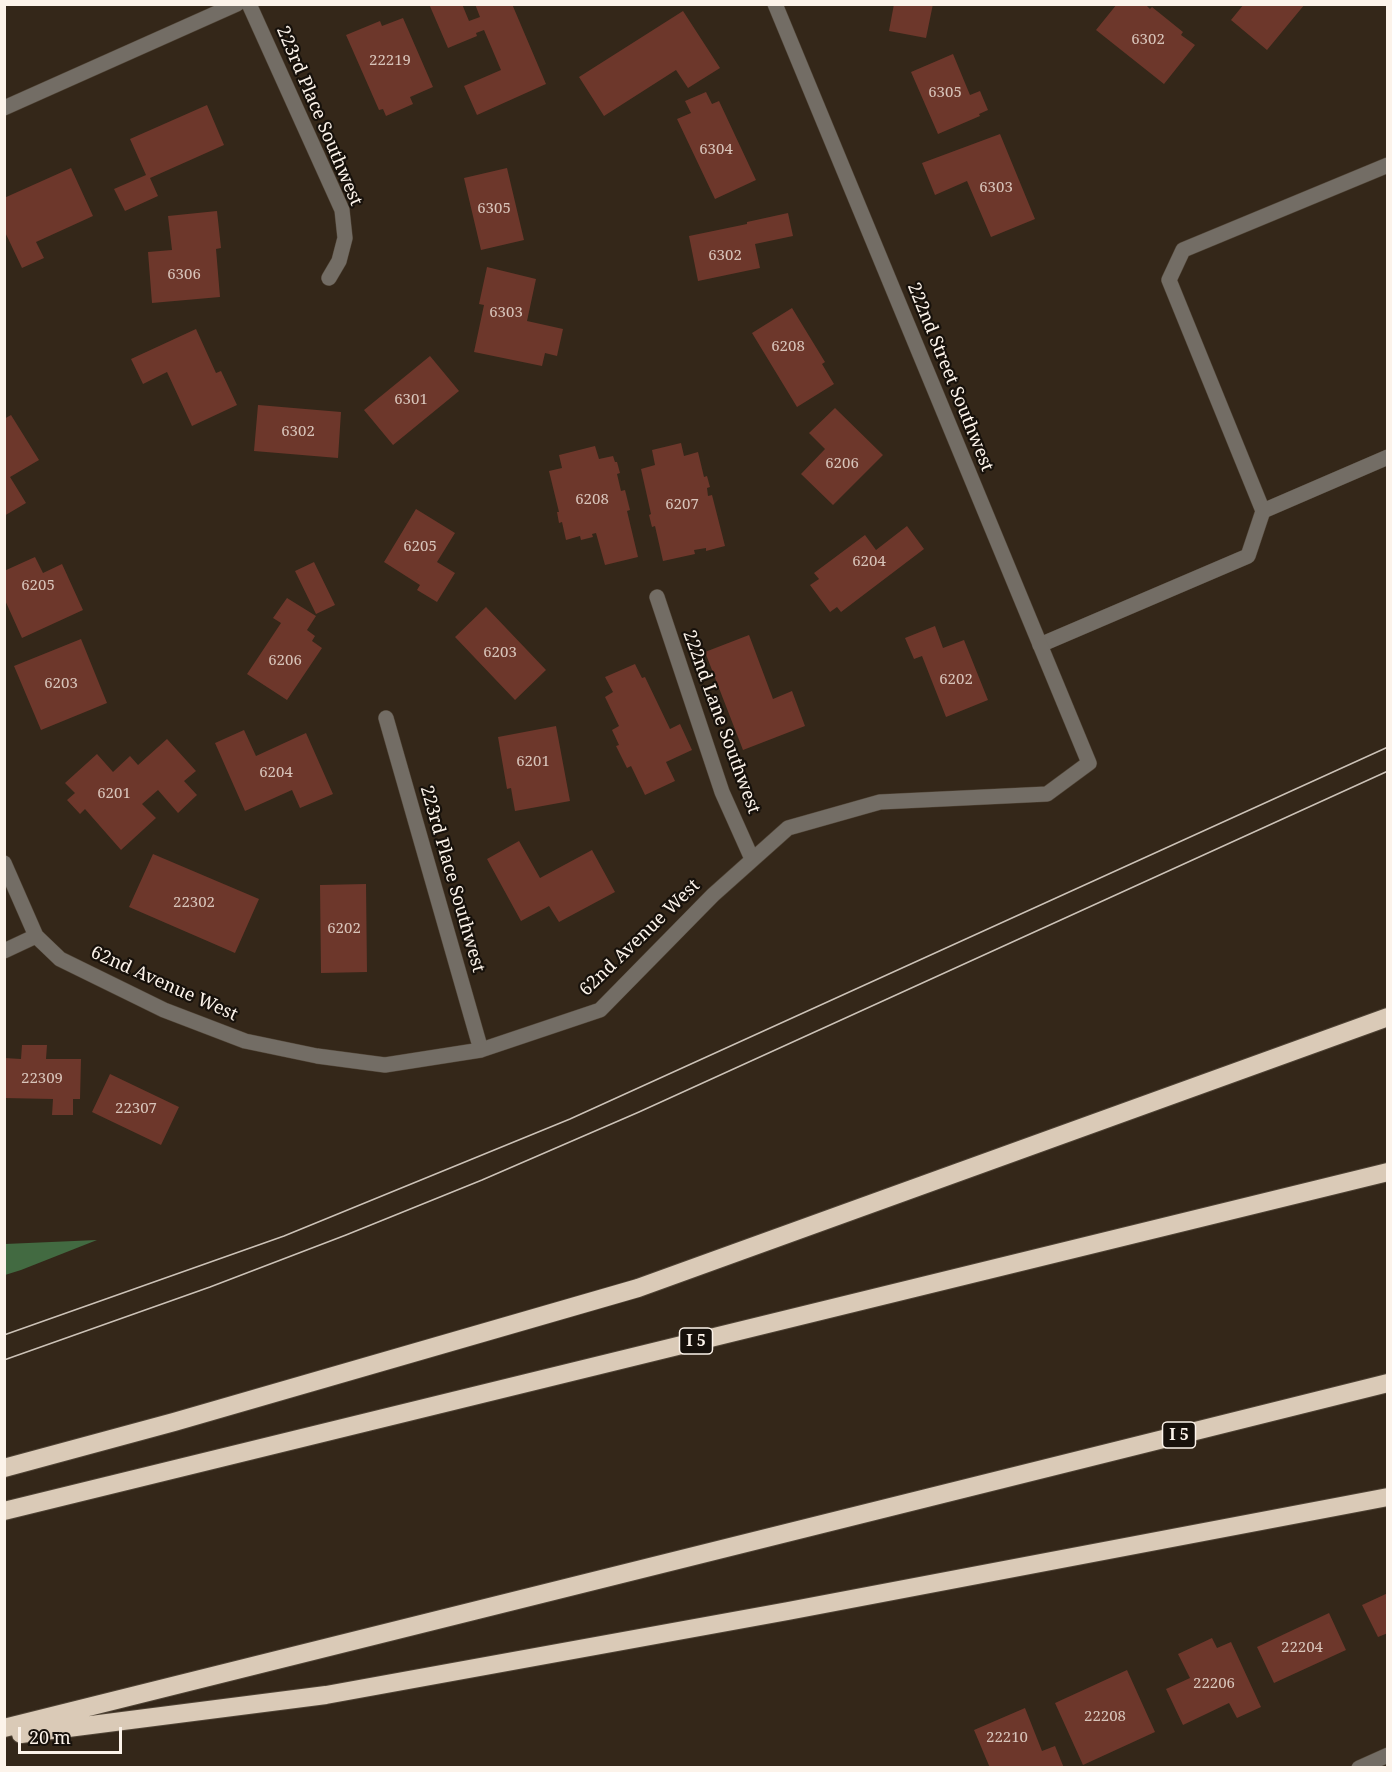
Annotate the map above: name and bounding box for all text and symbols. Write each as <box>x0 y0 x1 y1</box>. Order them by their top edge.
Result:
street label: 223rd Place Southwest <box>271 23 367 209</box>
house number: 6302 <box>1131 31 1165 49</box>
house number: 22219 <box>369 52 411 70</box>
house number: 6305 <box>928 84 962 102</box>
house number: 6304 <box>699 141 733 159</box>
house number: 6303 <box>979 179 1013 197</box>
house number: 6305 <box>477 200 511 218</box>
house number: 6302 <box>708 247 742 265</box>
house number: 6306 <box>167 266 201 284</box>
street label: 222nd Street Southwest <box>902 280 998 474</box>
house number: 6303 <box>489 304 523 322</box>
house number: 6208 <box>771 338 805 356</box>
house number: 6301 <box>394 391 428 409</box>
house number: 6302 <box>281 423 315 441</box>
house number: 6206 <box>825 455 859 473</box>
house number: 6208 <box>575 491 609 509</box>
house number: 6207 <box>665 496 699 514</box>
house number: 6205 <box>403 538 437 556</box>
house number: 6204 <box>852 553 886 571</box>
house number: 6205 <box>21 577 55 595</box>
street label: 222nd Lane Southwest <box>678 627 764 817</box>
house number: 6203 <box>483 644 517 662</box>
house number: 6206 <box>268 652 302 670</box>
house number: 6202 <box>939 671 973 689</box>
house number: 6203 <box>44 675 78 693</box>
house number: 6201 <box>516 753 550 771</box>
house number: 6204 <box>259 764 293 782</box>
street label: 223rd Place Southwest <box>415 783 489 975</box>
house number: 6201 <box>97 785 131 803</box>
street label: 62nd Avenue West <box>576 875 704 1001</box>
house number: 22302 <box>173 894 215 912</box>
house number: 6202 <box>327 920 361 938</box>
street label: 62nd Avenue West <box>87 942 241 1026</box>
house number: 22309 <box>21 1070 63 1088</box>
house number: 22307 <box>115 1100 157 1118</box>
road number: I 5 <box>680 1328 712 1354</box>
road number: I 5 <box>1162 1422 1196 1448</box>
house number: 22204 <box>1281 1639 1323 1657</box>
house number: 22206 <box>1193 1675 1235 1693</box>
house number: 22208 <box>1084 1708 1126 1726</box>
scale bar <box>21 1715 124 1753</box>
text: 20 m <box>29 1725 71 1749</box>
house number: 22210 <box>986 1729 1028 1747</box>

